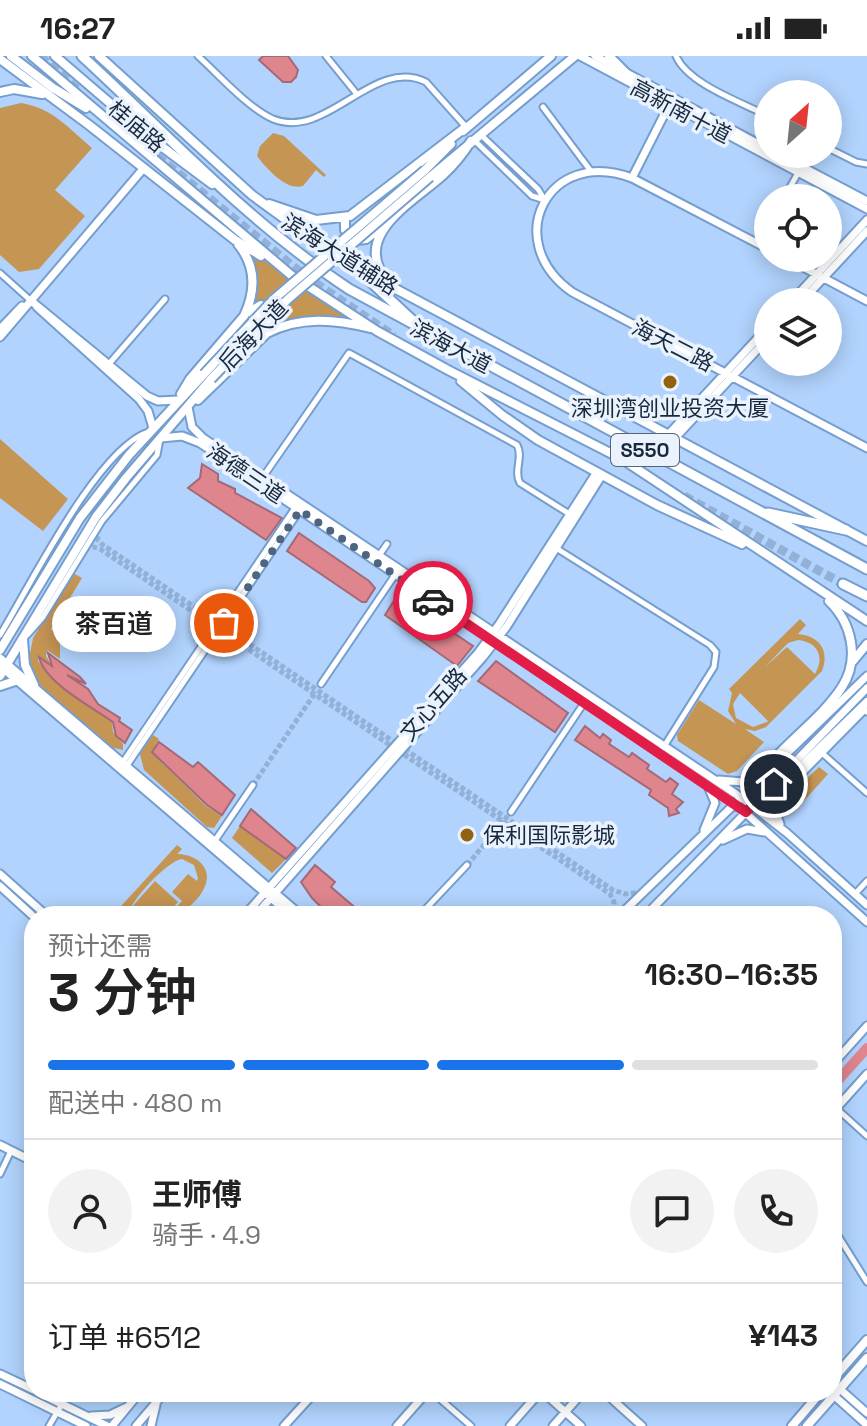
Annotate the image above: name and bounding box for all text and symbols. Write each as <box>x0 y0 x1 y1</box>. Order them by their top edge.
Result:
text: 16:27 <box>40 9 115 48</box>
street label: 高新南十道 <box>626 73 736 149</box>
north arrow <box>754 80 842 168</box>
map controls <box>754 80 842 376</box>
street label: 桂庙路 <box>103 94 171 158</box>
button: locate <box>754 184 842 272</box>
street label: 滨海大道辅路 <box>277 207 403 301</box>
button: layers <box>754 288 842 376</box>
street label: 后海大道 <box>212 294 294 376</box>
street label: 滨海大道 <box>406 313 496 379</box>
street label: 海天二路 <box>627 313 719 377</box>
marker: 深圳湾创业投资大厦 <box>661 373 679 391</box>
place label: 深圳湾创业投资大厦 <box>571 394 769 422</box>
road number: S550 <box>611 434 679 466</box>
street label: 海德三道 <box>202 437 290 509</box>
courier <box>393 561 473 641</box>
icon: car <box>411 579 455 623</box>
pin <box>190 589 258 657</box>
callout: 茶百道 <box>52 595 176 651</box>
icon: bag <box>202 601 246 645</box>
text: 茶百道 <box>75 607 153 641</box>
street label: 文心五路 <box>394 662 472 746</box>
pin <box>740 750 808 818</box>
icon: home <box>752 762 796 806</box>
place label: 保利国际影城 <box>483 821 615 849</box>
marker: 保利国际影城 <box>458 826 476 844</box>
text: 预计还需 <box>48 929 152 963</box>
text: 16:30–16:35 <box>644 955 818 994</box>
text: 3 分钟 <box>48 960 197 1026</box>
text: 配送中 · 480 m <box>48 1086 222 1120</box>
button: person <box>48 1169 132 1253</box>
button: chat <box>630 1169 714 1253</box>
button: phone <box>734 1169 818 1253</box>
text: 王师傅 <box>152 1175 242 1214</box>
text: 骑手 · 4.9 <box>152 1218 261 1252</box>
text: ¥143 <box>749 1316 818 1355</box>
text: 订单 #6512 <box>48 1318 201 1357</box>

